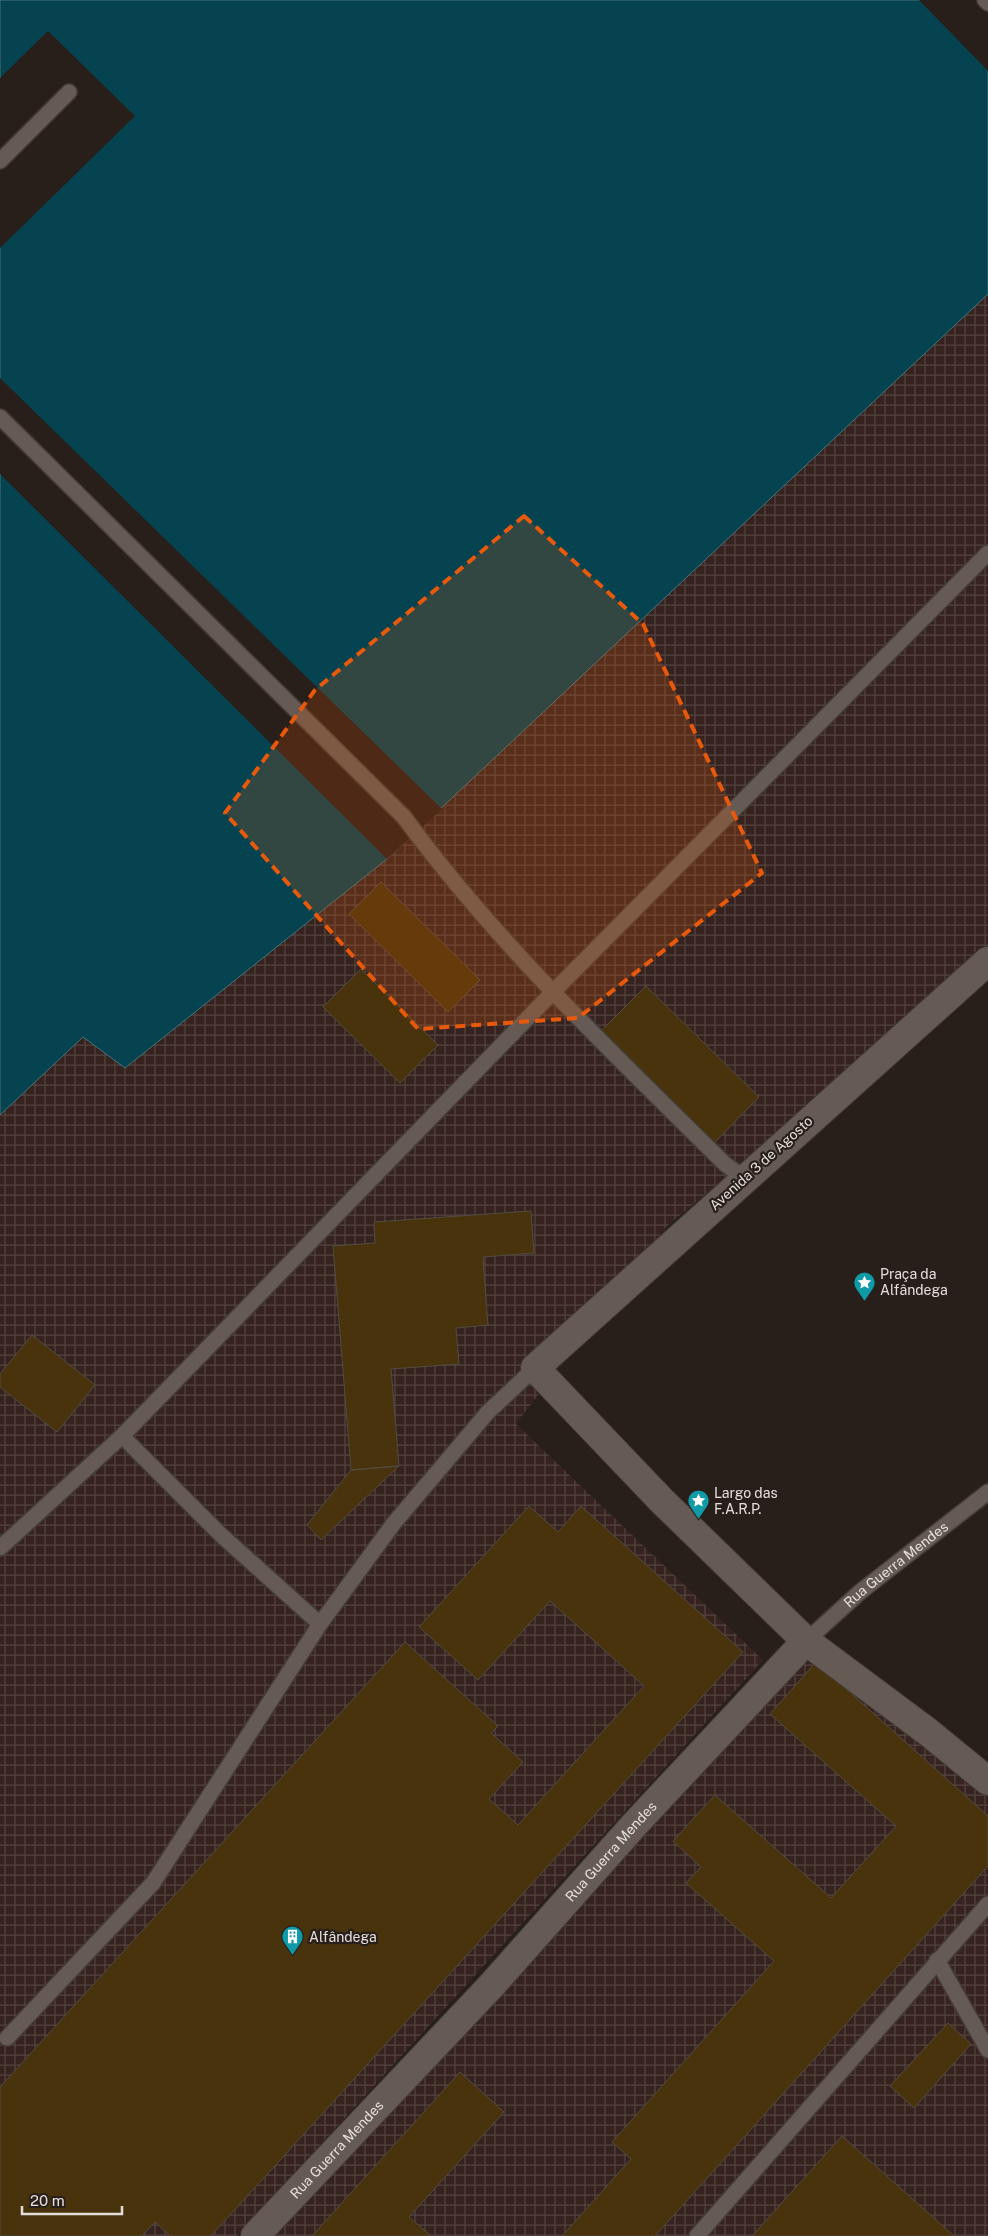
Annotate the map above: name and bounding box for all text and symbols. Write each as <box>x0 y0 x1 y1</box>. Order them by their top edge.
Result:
street label: Avenida 3 de Agosto <box>706 1113 816 1213</box>
place label: Praça da Alfândega <box>880 1266 948 1298</box>
place icon: Praça da Alfândega <box>852 1270 876 1301</box>
place label: Largo das F.A.R.P. <box>714 1485 777 1517</box>
place icon: Largo das F.A.R.P. <box>686 1489 710 1520</box>
street label: Rua Guerra Mendes <box>840 1518 951 1611</box>
street label: Rua Guerra Mendes <box>562 1798 660 1905</box>
building icon: Alfândega <box>281 1925 305 1956</box>
place label: Alfândega <box>309 1929 377 1945</box>
street label: Rua Guerra Mendes <box>287 2097 387 2202</box>
scale bar <box>22 2184 122 2216</box>
text: 20 m <box>30 2192 65 2209</box>

